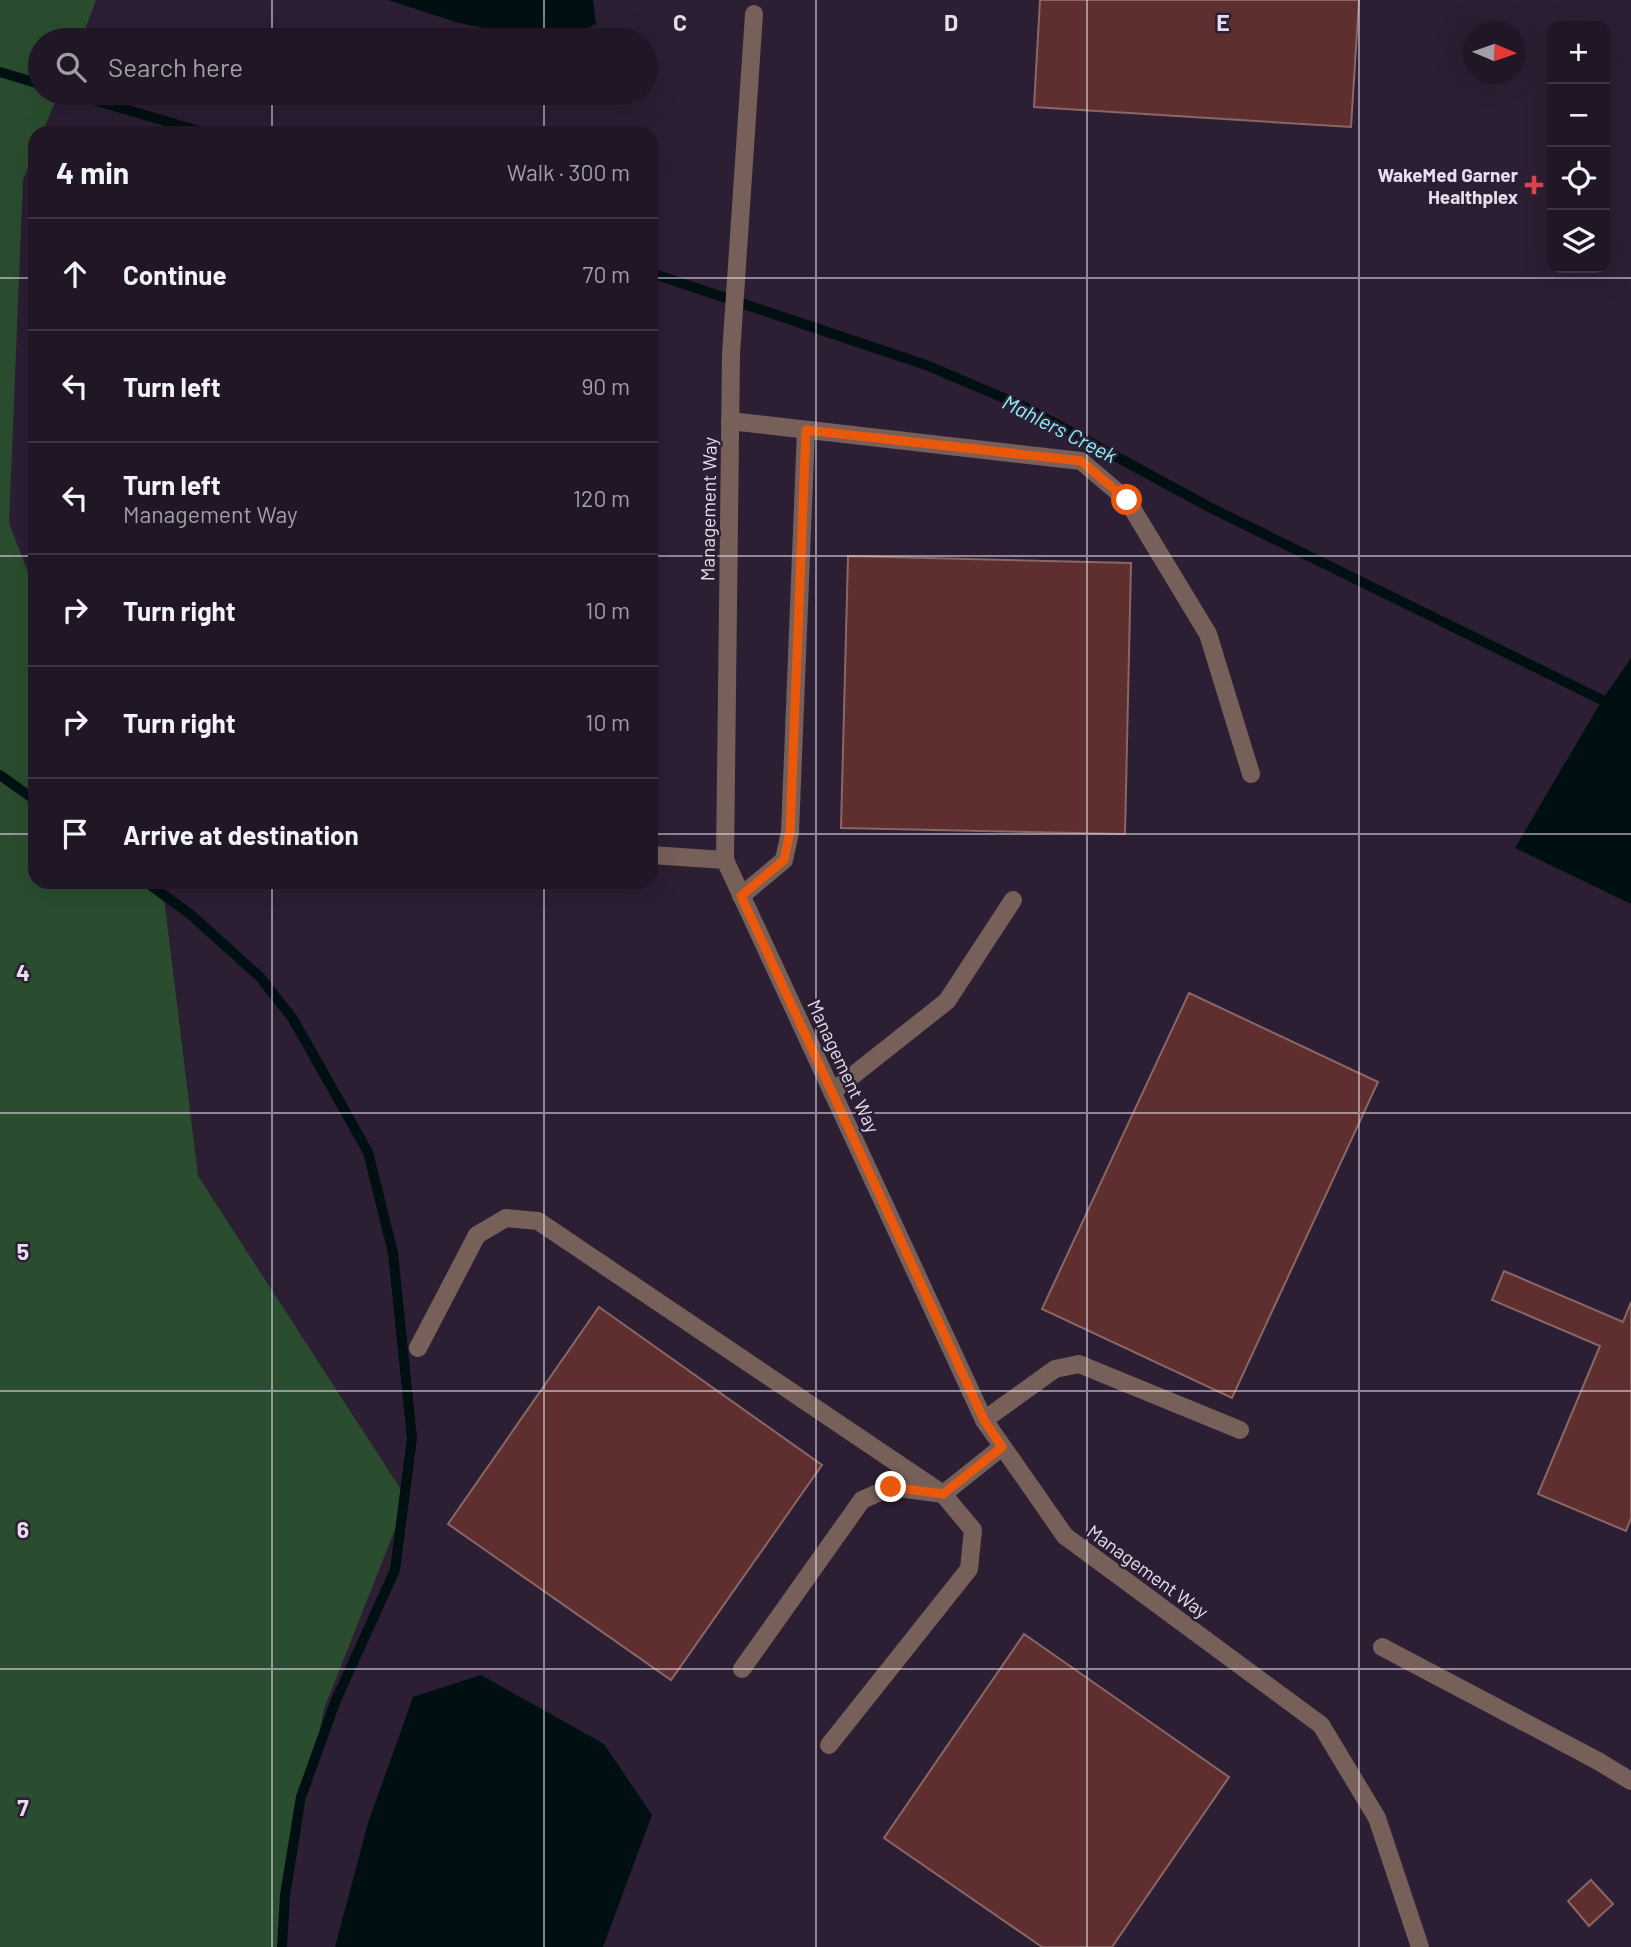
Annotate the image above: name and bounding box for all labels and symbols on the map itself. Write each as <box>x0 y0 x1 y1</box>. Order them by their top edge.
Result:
text: C <box>673 8 687 36</box>
text: D <box>944 8 958 36</box>
text: E <box>1216 8 1230 36</box>
north arrow <box>1463 21 1526 84</box>
place label: WakeMed Garner Healthplex <box>1377 163 1519 208</box>
marker: WakeMed Garner Healthplex <box>1524 175 1544 195</box>
water label: Mahlers Creek <box>999 388 1122 468</box>
street label: Management Way <box>695 436 721 581</box>
route start <box>1111 484 1142 515</box>
text: 4 <box>16 958 30 986</box>
street label: Management Way <box>803 996 885 1136</box>
text: 5 <box>17 1237 29 1265</box>
route end <box>875 1471 906 1502</box>
text: 6 <box>17 1515 29 1543</box>
street label: Management Way <box>1083 1519 1213 1623</box>
text: 7 <box>17 1793 29 1821</box>

